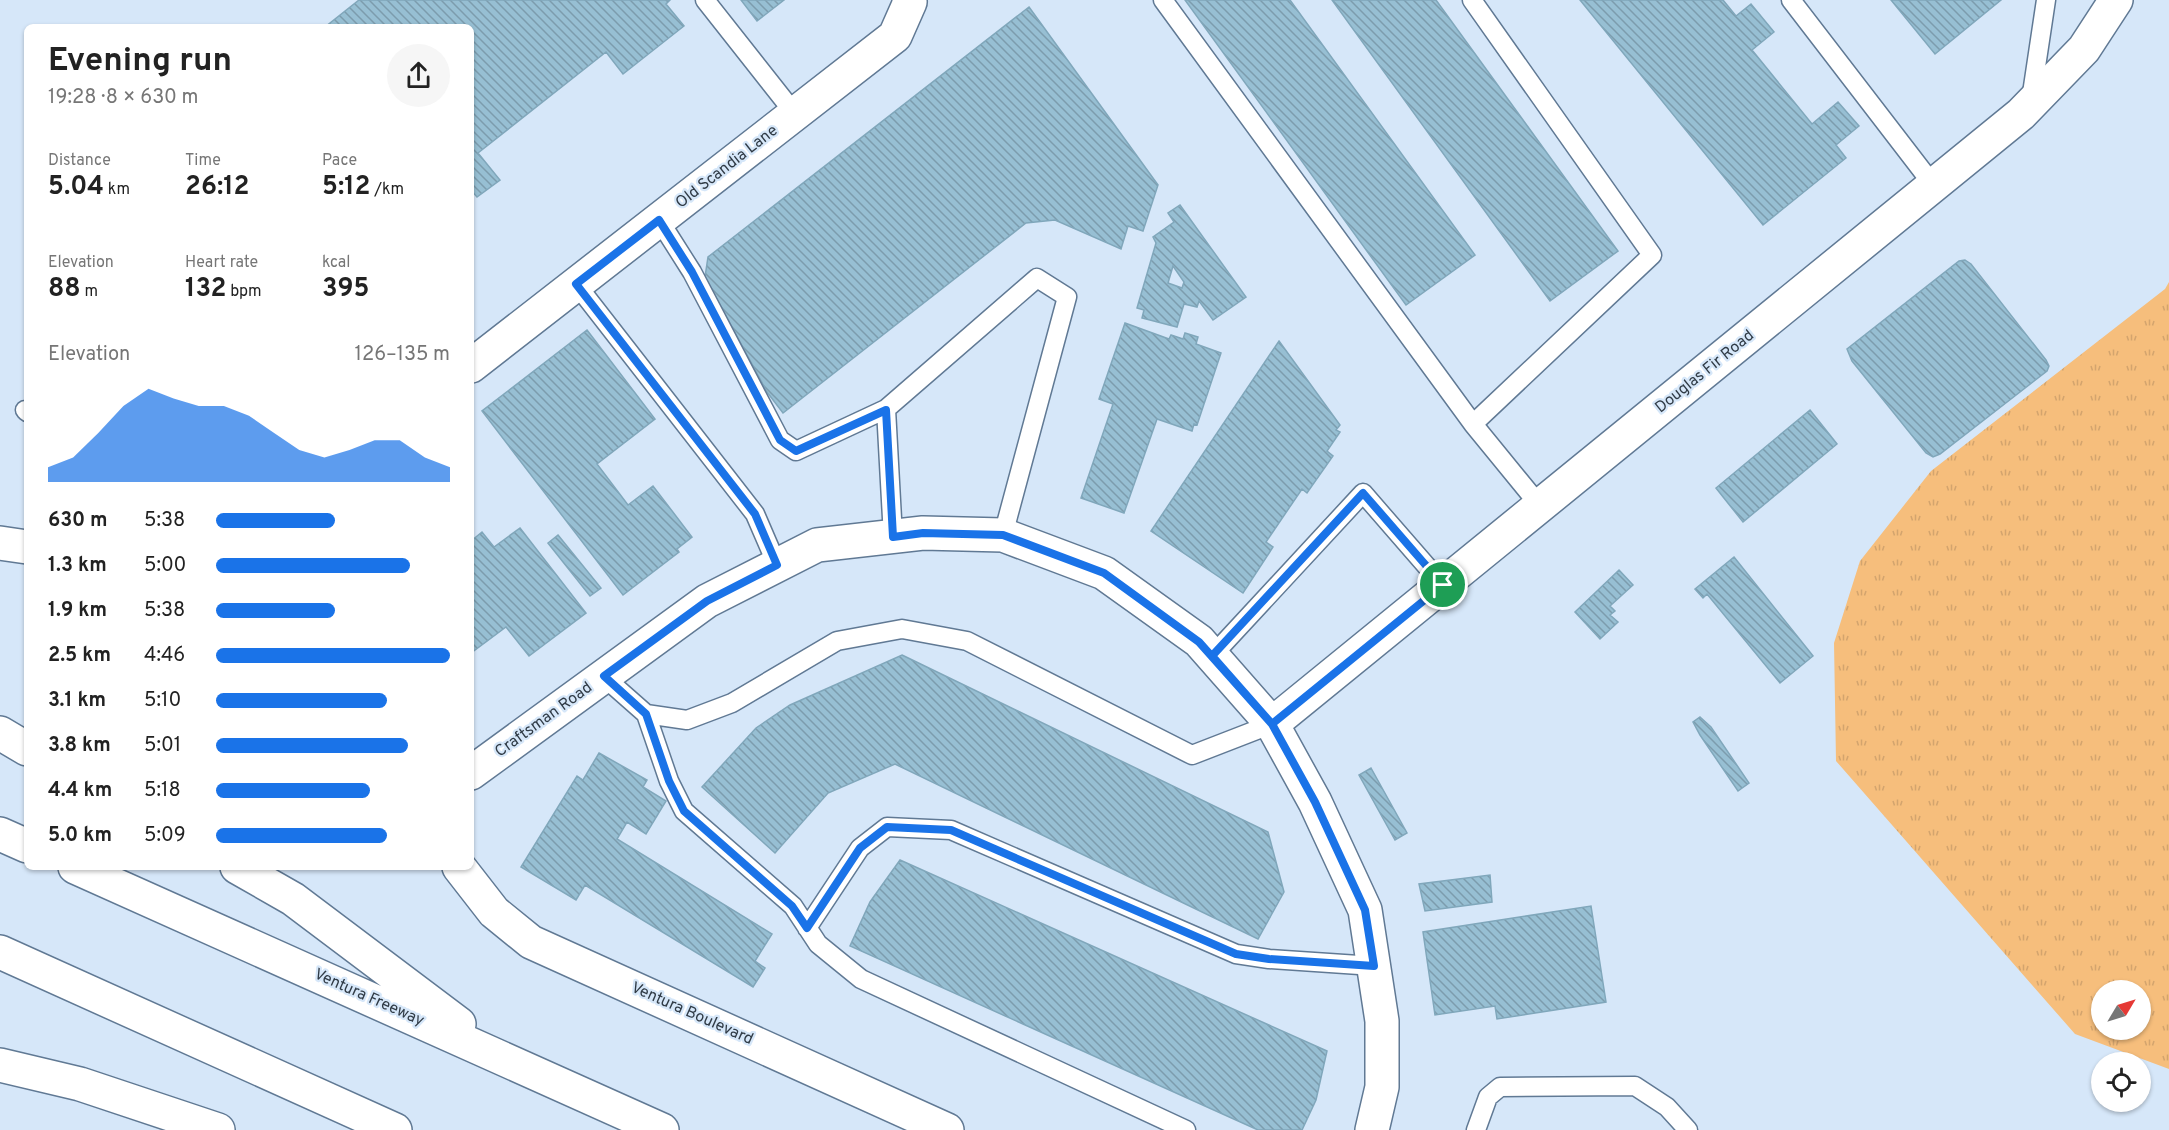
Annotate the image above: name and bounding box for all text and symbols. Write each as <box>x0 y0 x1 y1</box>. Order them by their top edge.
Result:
text: Evening run <box>48 41 232 83</box>
button: share <box>387 44 450 107</box>
text: 19:28 · 8 × 630 m <box>48 85 199 111</box>
street label: Old Scandia Lane <box>672 121 782 213</box>
text: Distance <box>48 151 111 171</box>
text: Time <box>185 151 221 171</box>
text: Pace <box>322 151 357 171</box>
text: 5.04 <box>48 171 104 204</box>
text: 26:12 <box>185 171 250 204</box>
text: 5:12 <box>322 171 371 204</box>
text: km <box>104 180 130 200</box>
text: /km <box>371 180 404 200</box>
text: Elevation <box>48 253 114 273</box>
text: Heart rate <box>185 253 258 273</box>
text: kcal <box>322 253 350 273</box>
text: 88 <box>48 273 81 306</box>
text: 132 <box>185 273 226 306</box>
text: 395 <box>322 273 369 306</box>
text: m <box>81 282 98 302</box>
text: bpm <box>226 282 262 302</box>
street label: Douglas Fir Road <box>1651 326 1759 418</box>
text: Elevation <box>48 342 130 368</box>
text: 126–135 m <box>355 342 450 368</box>
text: 630 m <box>48 508 108 534</box>
text: 5:38 <box>144 508 185 534</box>
text: 1.3 km <box>48 553 107 579</box>
text: 5:00 <box>144 553 186 579</box>
pin <box>1417 559 1468 610</box>
icon: arrive <box>1426 568 1459 601</box>
text: 1.9 km <box>48 598 107 624</box>
text: 5:38 <box>144 598 185 624</box>
text: 2.5 km <box>48 643 111 669</box>
text: 4:46 <box>144 643 185 669</box>
street label: Craftsman Road <box>491 678 597 762</box>
text: 3.1 km <box>48 688 106 714</box>
text: 5:10 <box>144 688 181 714</box>
text: 3.8 km <box>48 733 111 759</box>
text: 5:01 <box>144 733 181 759</box>
text: 4.4 km <box>48 778 112 804</box>
text: 5:18 <box>144 778 181 804</box>
text: 5.0 km <box>48 823 112 849</box>
text: 5:09 <box>144 823 186 849</box>
street label: Ventura Freeway <box>311 965 427 1031</box>
street label: Ventura Boulevard <box>628 978 756 1050</box>
north arrow <box>2091 980 2151 1040</box>
map controls <box>2091 980 2151 1112</box>
button: locate <box>2091 1052 2151 1112</box>

